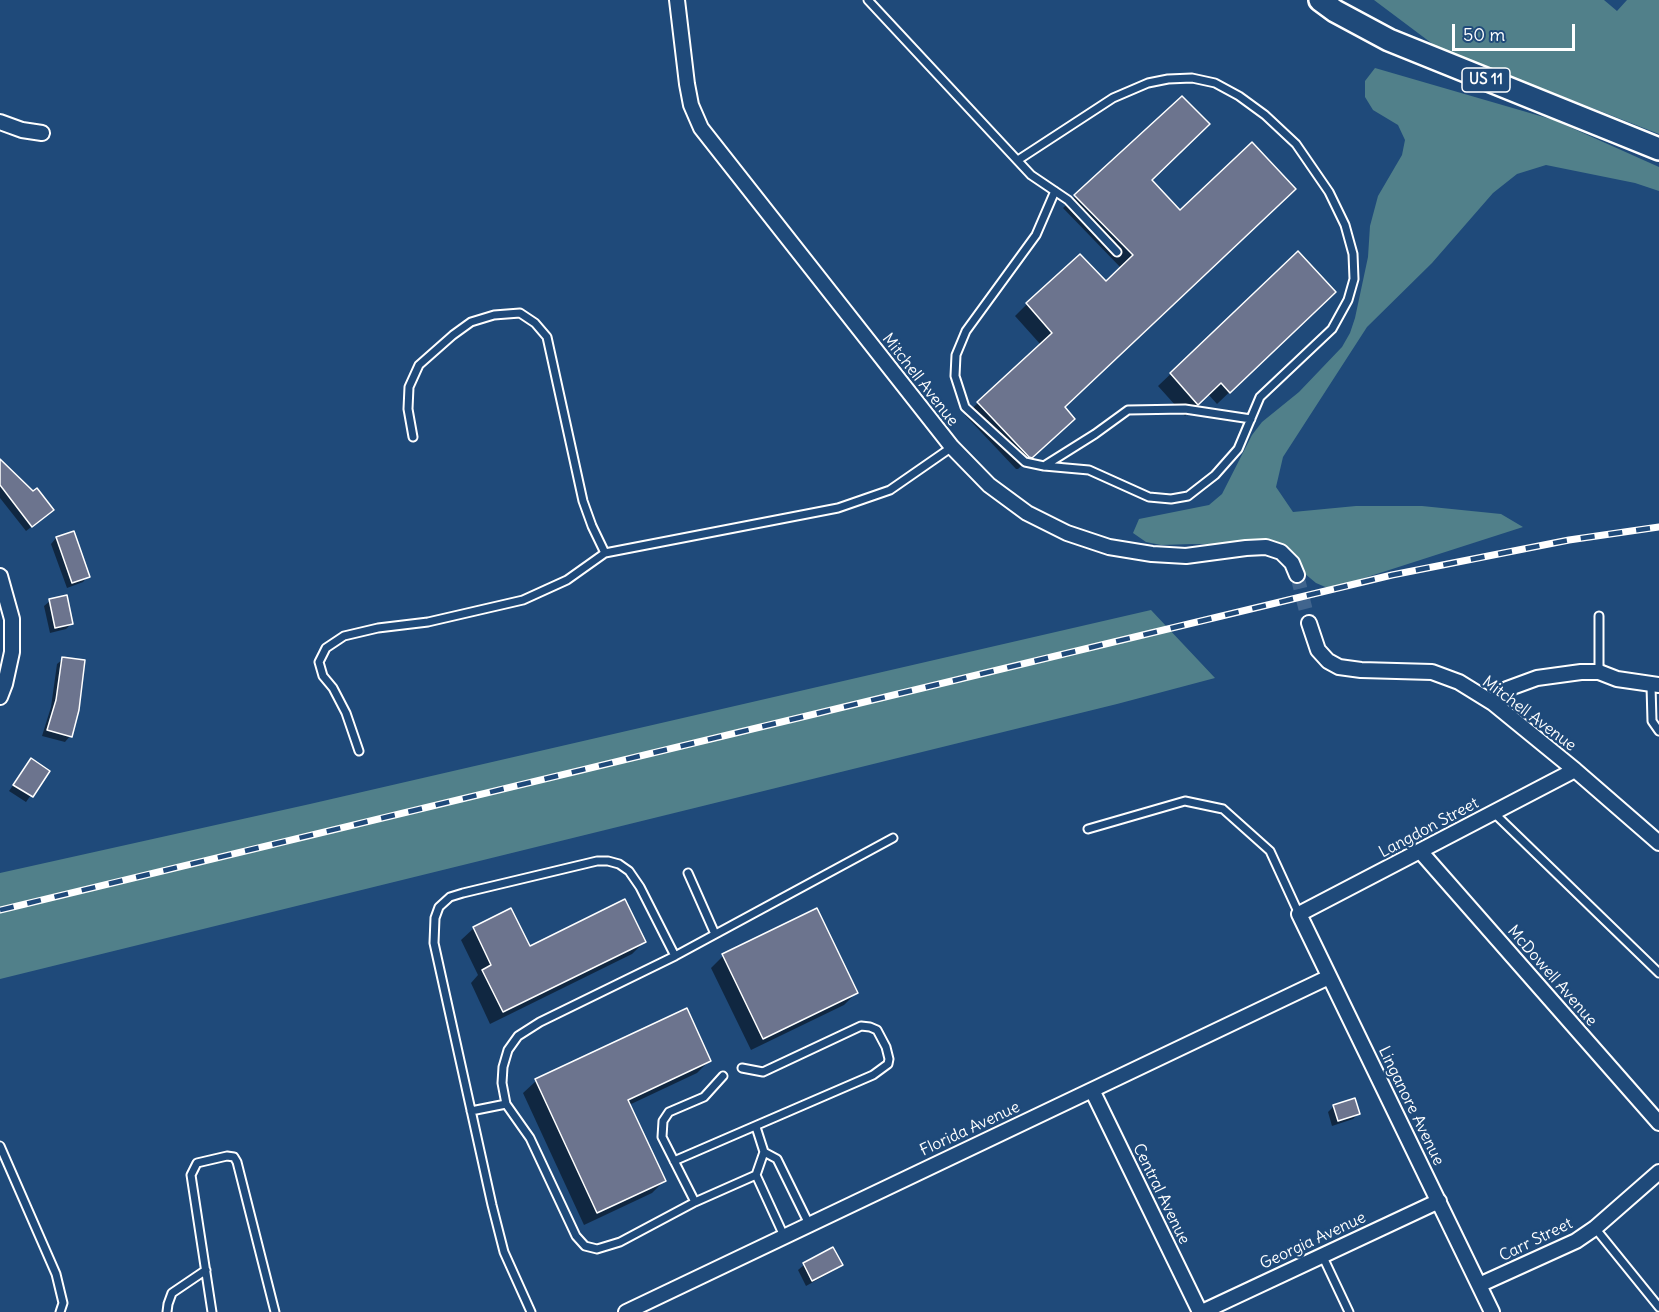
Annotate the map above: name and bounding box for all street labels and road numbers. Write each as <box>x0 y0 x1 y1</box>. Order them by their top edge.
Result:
road number: US 11 <box>1462 68 1510 92</box>
street label: Mitchell Avenue <box>878 330 962 430</box>
street label: Mitchell Avenue <box>1478 672 1580 756</box>
street label: Langdon Street <box>1376 794 1482 862</box>
street label: McDowell Avenue <box>1503 922 1601 1030</box>
street label: Linganore Avenue <box>1374 1043 1448 1169</box>
street label: Florida Avenue <box>917 1098 1023 1160</box>
street label: Central Avenue <box>1128 1140 1194 1248</box>
street label: Georgia Avenue <box>1257 1208 1369 1274</box>
street label: Carr Street <box>1496 1214 1576 1266</box>

